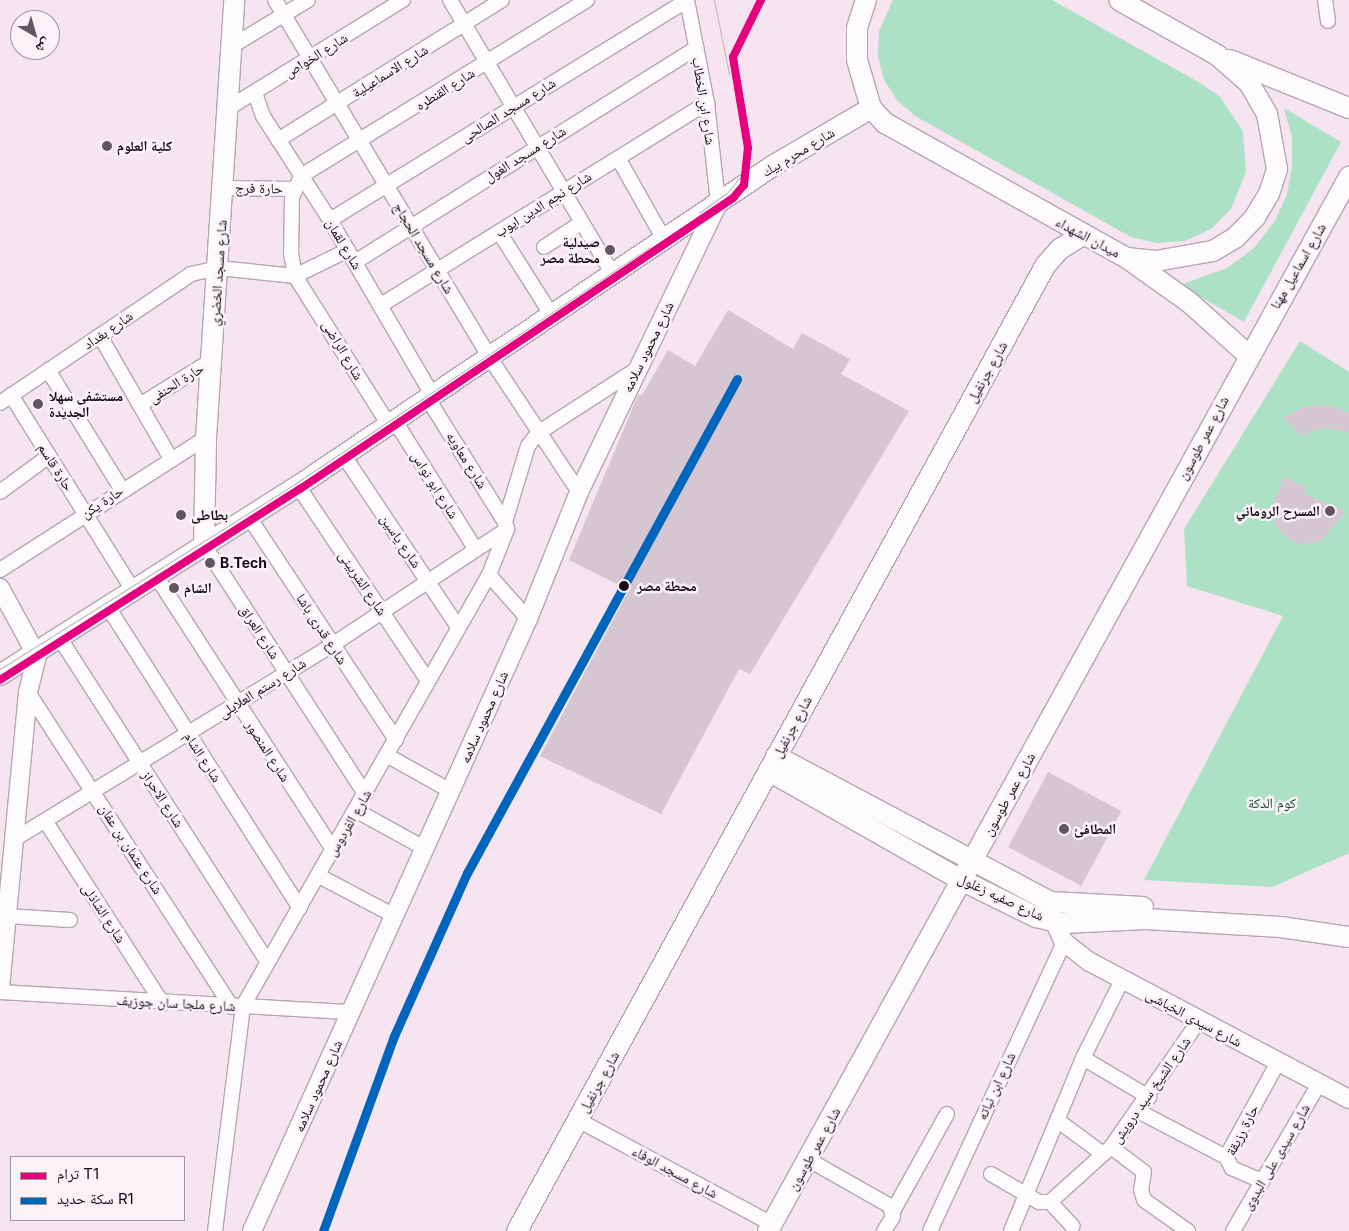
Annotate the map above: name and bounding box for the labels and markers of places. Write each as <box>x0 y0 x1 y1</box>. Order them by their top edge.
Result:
place label: كلية العلوم <box>117 138 172 154</box>
marker: كلية العلوم <box>101 140 113 152</box>
place label: صيدلية محطة مصر <box>540 234 600 266</box>
marker: صيدلية محطة مصر <box>604 244 616 256</box>
place label: مستشفى سهلا الجديدة <box>49 388 123 421</box>
marker: مستشفى سهلا الجديدة <box>31 397 45 411</box>
place label: المسرح الروماني <box>1236 503 1320 519</box>
marker: المسرح الروماني <box>1324 505 1336 517</box>
place label: بطاطى <box>191 507 228 523</box>
marker: بطاطى <box>175 509 187 521</box>
place label: B.Tech <box>220 555 267 571</box>
marker: B.Tech <box>204 557 216 569</box>
marker: محطة مصر <box>615 577 633 595</box>
place label: محطة مصر <box>637 578 697 594</box>
place label: الشام <box>184 580 212 596</box>
marker: الشام <box>168 582 180 594</box>
place label: المطافئ <box>1074 821 1116 837</box>
marker: المطافئ <box>1058 823 1070 835</box>

